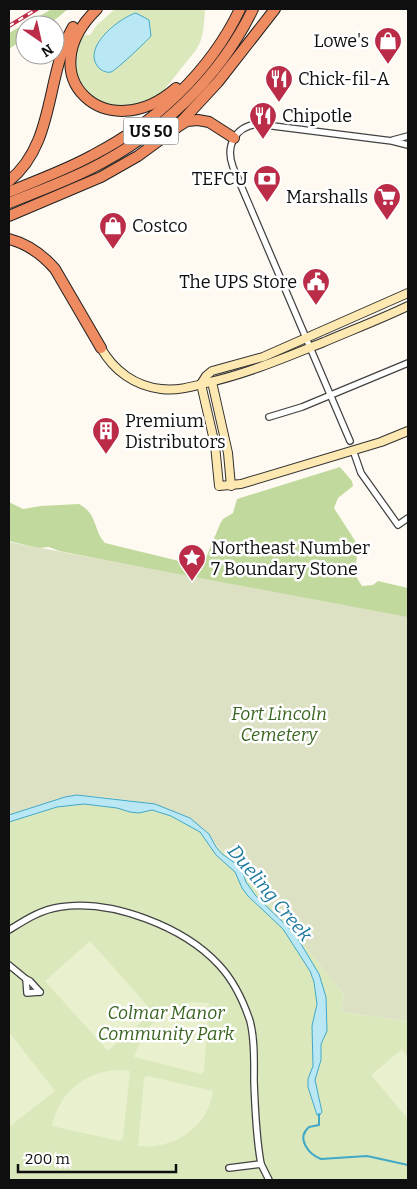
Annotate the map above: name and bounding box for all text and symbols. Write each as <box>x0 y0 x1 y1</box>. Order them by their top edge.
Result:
north arrow <box>15 15 65 65</box>
shop icon: Lowe's <box>373 26 403 65</box>
place label: Lowe's <box>313 30 369 52</box>
text: N <box>38 40 56 61</box>
restaurant icon: Chick-fil-A <box>264 64 294 103</box>
place label: Chick-fil-A <box>298 68 390 90</box>
restaurant icon: Chipotle <box>248 101 278 140</box>
place label: Chipotle <box>282 105 352 127</box>
road number: US 50 <box>124 118 178 144</box>
bank icon: TEFCU <box>252 164 282 203</box>
place label: TEFCU <box>192 168 248 190</box>
supermarket icon: Marshalls <box>372 182 402 221</box>
place label: Marshalls <box>286 186 368 208</box>
shop icon: Costco <box>98 211 128 250</box>
place label: Costco <box>132 215 188 237</box>
public building icon: The UPS Store <box>301 267 331 306</box>
place label: The UPS Store <box>179 271 297 293</box>
place label: Premium Distributors <box>125 410 226 453</box>
building icon: Premium Distributors <box>91 416 121 455</box>
place label: Northeast Number 7 Boundary Stone <box>211 537 370 580</box>
place icon: Northeast Number 7 Boundary Stone <box>177 543 207 582</box>
park label: Fort Lincoln Cemetery <box>231 703 327 746</box>
water label: Dueling Creek <box>223 840 317 946</box>
park label: Colmar Manor Community Park <box>98 1002 235 1045</box>
scale bar <box>18 1142 175 1174</box>
text: 200 m <box>25 1150 70 1168</box>

